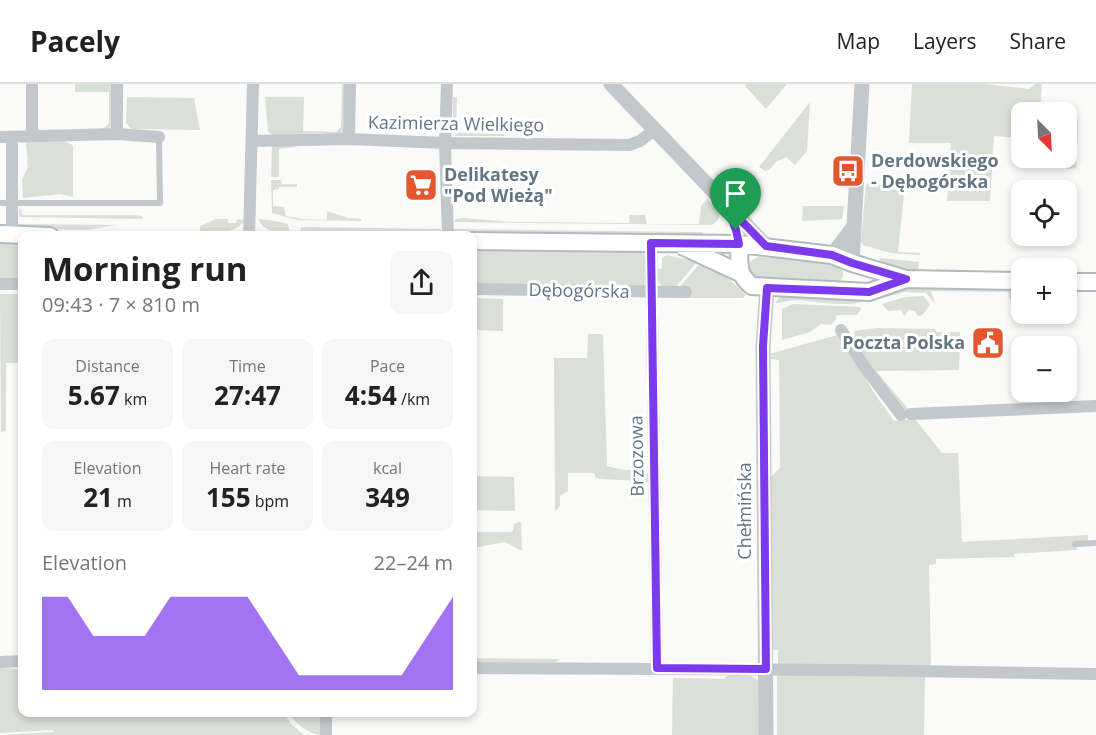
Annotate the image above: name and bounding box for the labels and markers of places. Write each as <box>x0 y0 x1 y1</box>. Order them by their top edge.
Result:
place label: Derdowskiego - Dębogórska <box>871 148 999 193</box>
bus stop icon: Derdowskiego - Dębogórska <box>830 153 866 189</box>
place label: Delikatesy "Pod Wieżą" <box>444 162 553 207</box>
supermarket icon: Delikatesy "Pod Wieżą" <box>403 167 439 203</box>
pin <box>710 168 761 230</box>
public building icon: Poczta Polska <box>970 325 1006 361</box>
place label: Poczta Polska <box>842 330 965 354</box>

